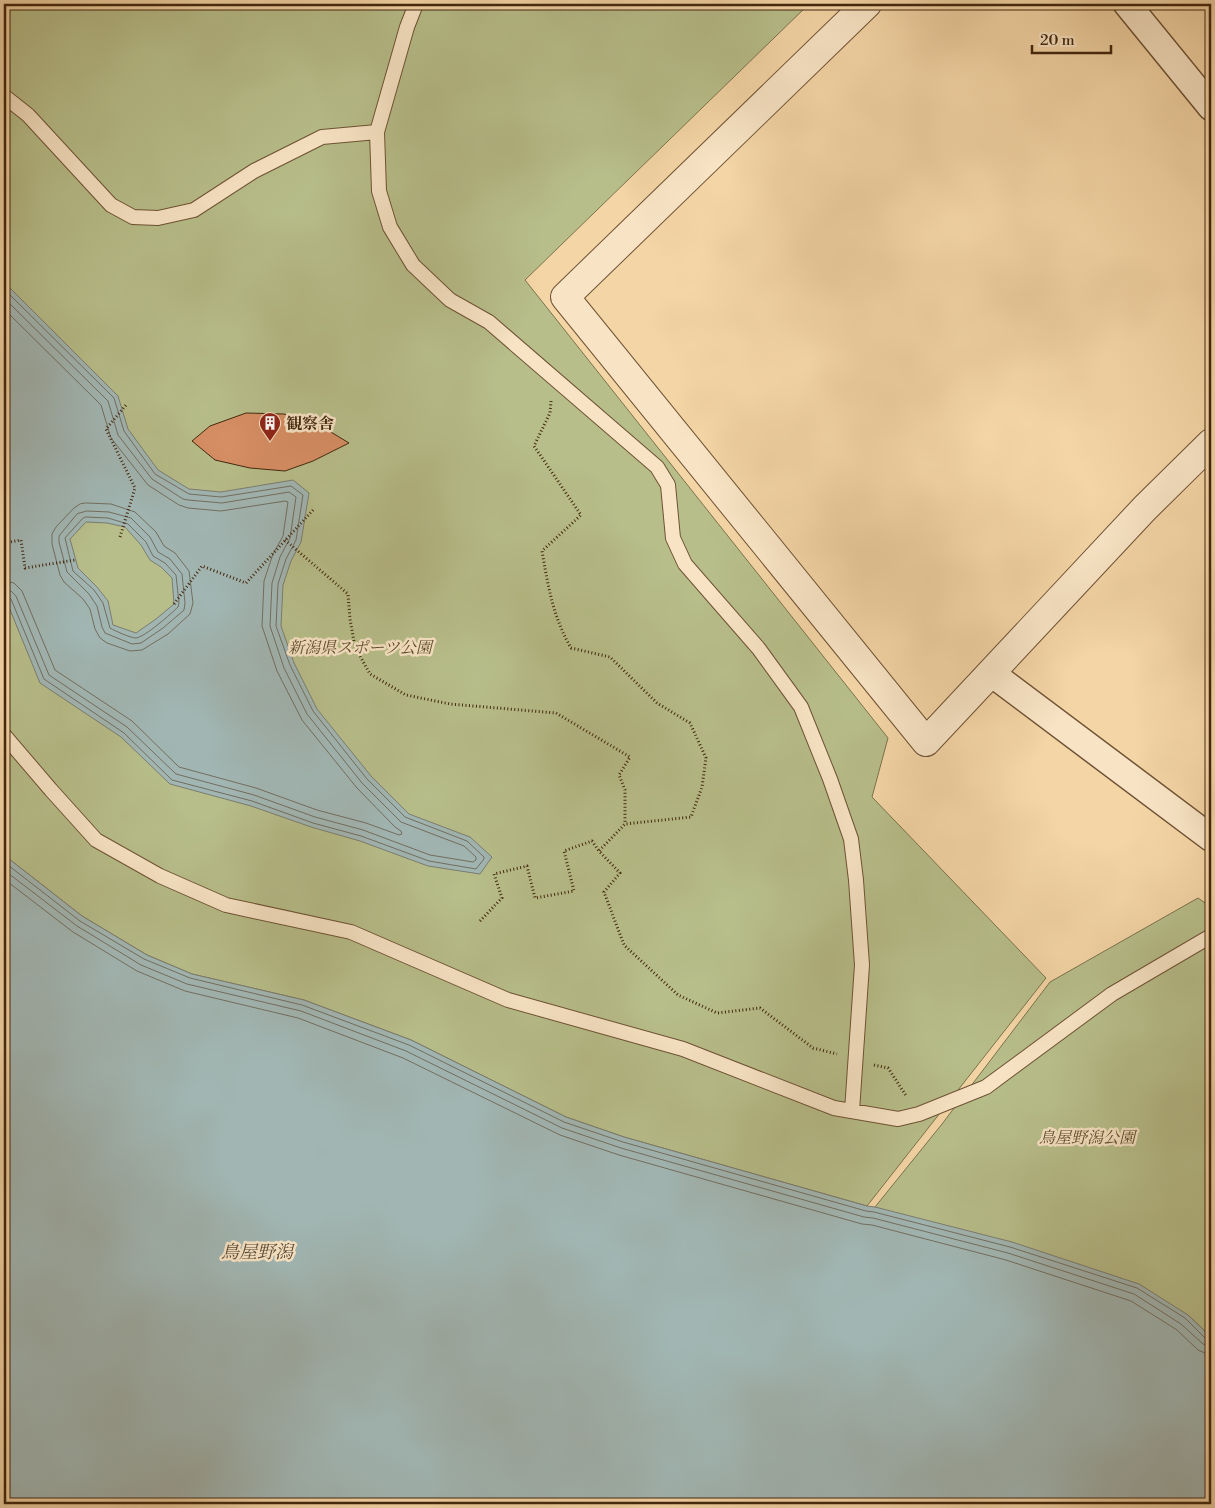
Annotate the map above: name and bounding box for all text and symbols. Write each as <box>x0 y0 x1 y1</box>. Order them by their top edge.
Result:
scale bar <box>1032 22 1111 54</box>
text: 20 m <box>1040 31 1075 50</box>
building icon: 観察舎 <box>258 411 282 442</box>
place label: 観察舎 <box>286 414 334 434</box>
park label: 新潟県スポーツ公園 <box>288 638 435 658</box>
park label: 鳥屋野潟公園 <box>1039 1128 1138 1148</box>
water label: 鳥屋野潟 <box>221 1241 295 1264</box>

